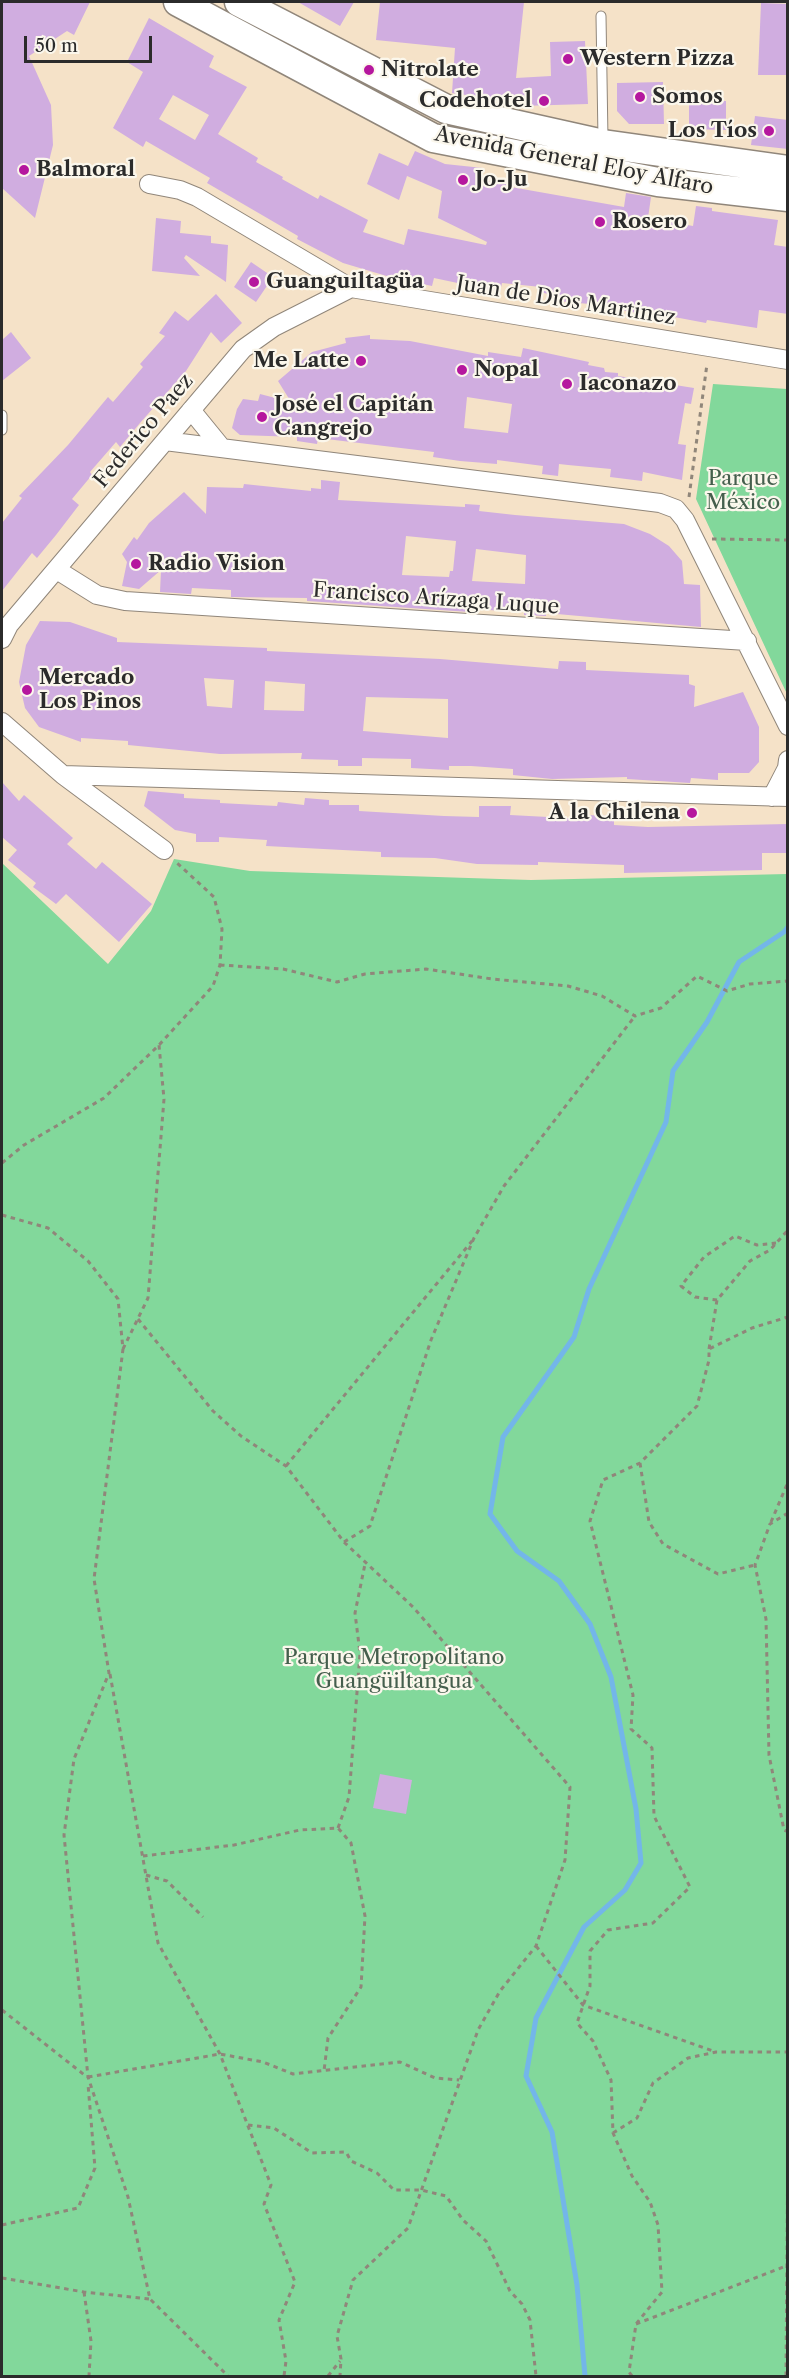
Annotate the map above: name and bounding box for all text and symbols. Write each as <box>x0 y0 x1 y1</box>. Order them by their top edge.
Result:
scale bar <box>27 24 154 62</box>
text: 50 m <box>35 35 78 57</box>
place label: Western Pizza <box>580 46 734 72</box>
marker: Western Pizza <box>561 52 575 66</box>
place label: Nitrolate <box>381 57 479 83</box>
marker: Nitrolate <box>362 63 376 77</box>
place label: Somos <box>652 84 723 110</box>
place label: Codehotel <box>419 88 532 114</box>
marker: Somos <box>633 90 647 104</box>
marker: Codehotel <box>537 94 551 108</box>
place label: Los Tíos <box>668 118 757 144</box>
street label: Avenida General Eloy Alfaro <box>433 122 715 200</box>
marker: Los Tíos <box>762 124 776 138</box>
place label: Balmoral <box>36 157 135 183</box>
marker: Balmoral <box>17 163 31 177</box>
place label: Jo-Ju <box>475 167 528 193</box>
marker: Jo-Ju <box>456 173 470 187</box>
place label: Rosero <box>612 209 687 235</box>
marker: Rosero <box>593 215 607 229</box>
place label: Guanguiltagüa <box>266 269 424 295</box>
street label: Juan de Dios Martinez <box>455 271 677 331</box>
marker: Guanguiltagüa <box>247 275 261 289</box>
place label: Me Latte <box>253 348 349 374</box>
marker: Me Latte <box>354 354 368 368</box>
place label: Nopal <box>474 357 539 383</box>
marker: Nopal <box>455 363 469 377</box>
street label: Federico Paez <box>89 369 199 493</box>
place label: Iaconazo <box>579 371 677 397</box>
marker: Iaconazo <box>560 377 574 391</box>
place label: José el Capitán Cangrejo <box>274 392 434 442</box>
marker: José el Capitán Cangrejo <box>255 410 269 424</box>
park label: Parque México <box>706 466 780 516</box>
place label: Radio Vision <box>148 551 285 577</box>
marker: Radio Vision <box>129 557 143 571</box>
street label: Francisco Arízaga Luque <box>312 578 560 620</box>
place label: Mercado Los Pinos <box>39 665 141 715</box>
marker: Mercado Los Pinos <box>20 683 34 697</box>
place label: A la Chilena <box>548 800 680 826</box>
marker: A la Chilena <box>685 806 699 820</box>
park label: Parque Metropolitano Guangüiltangua <box>284 1645 504 1695</box>

